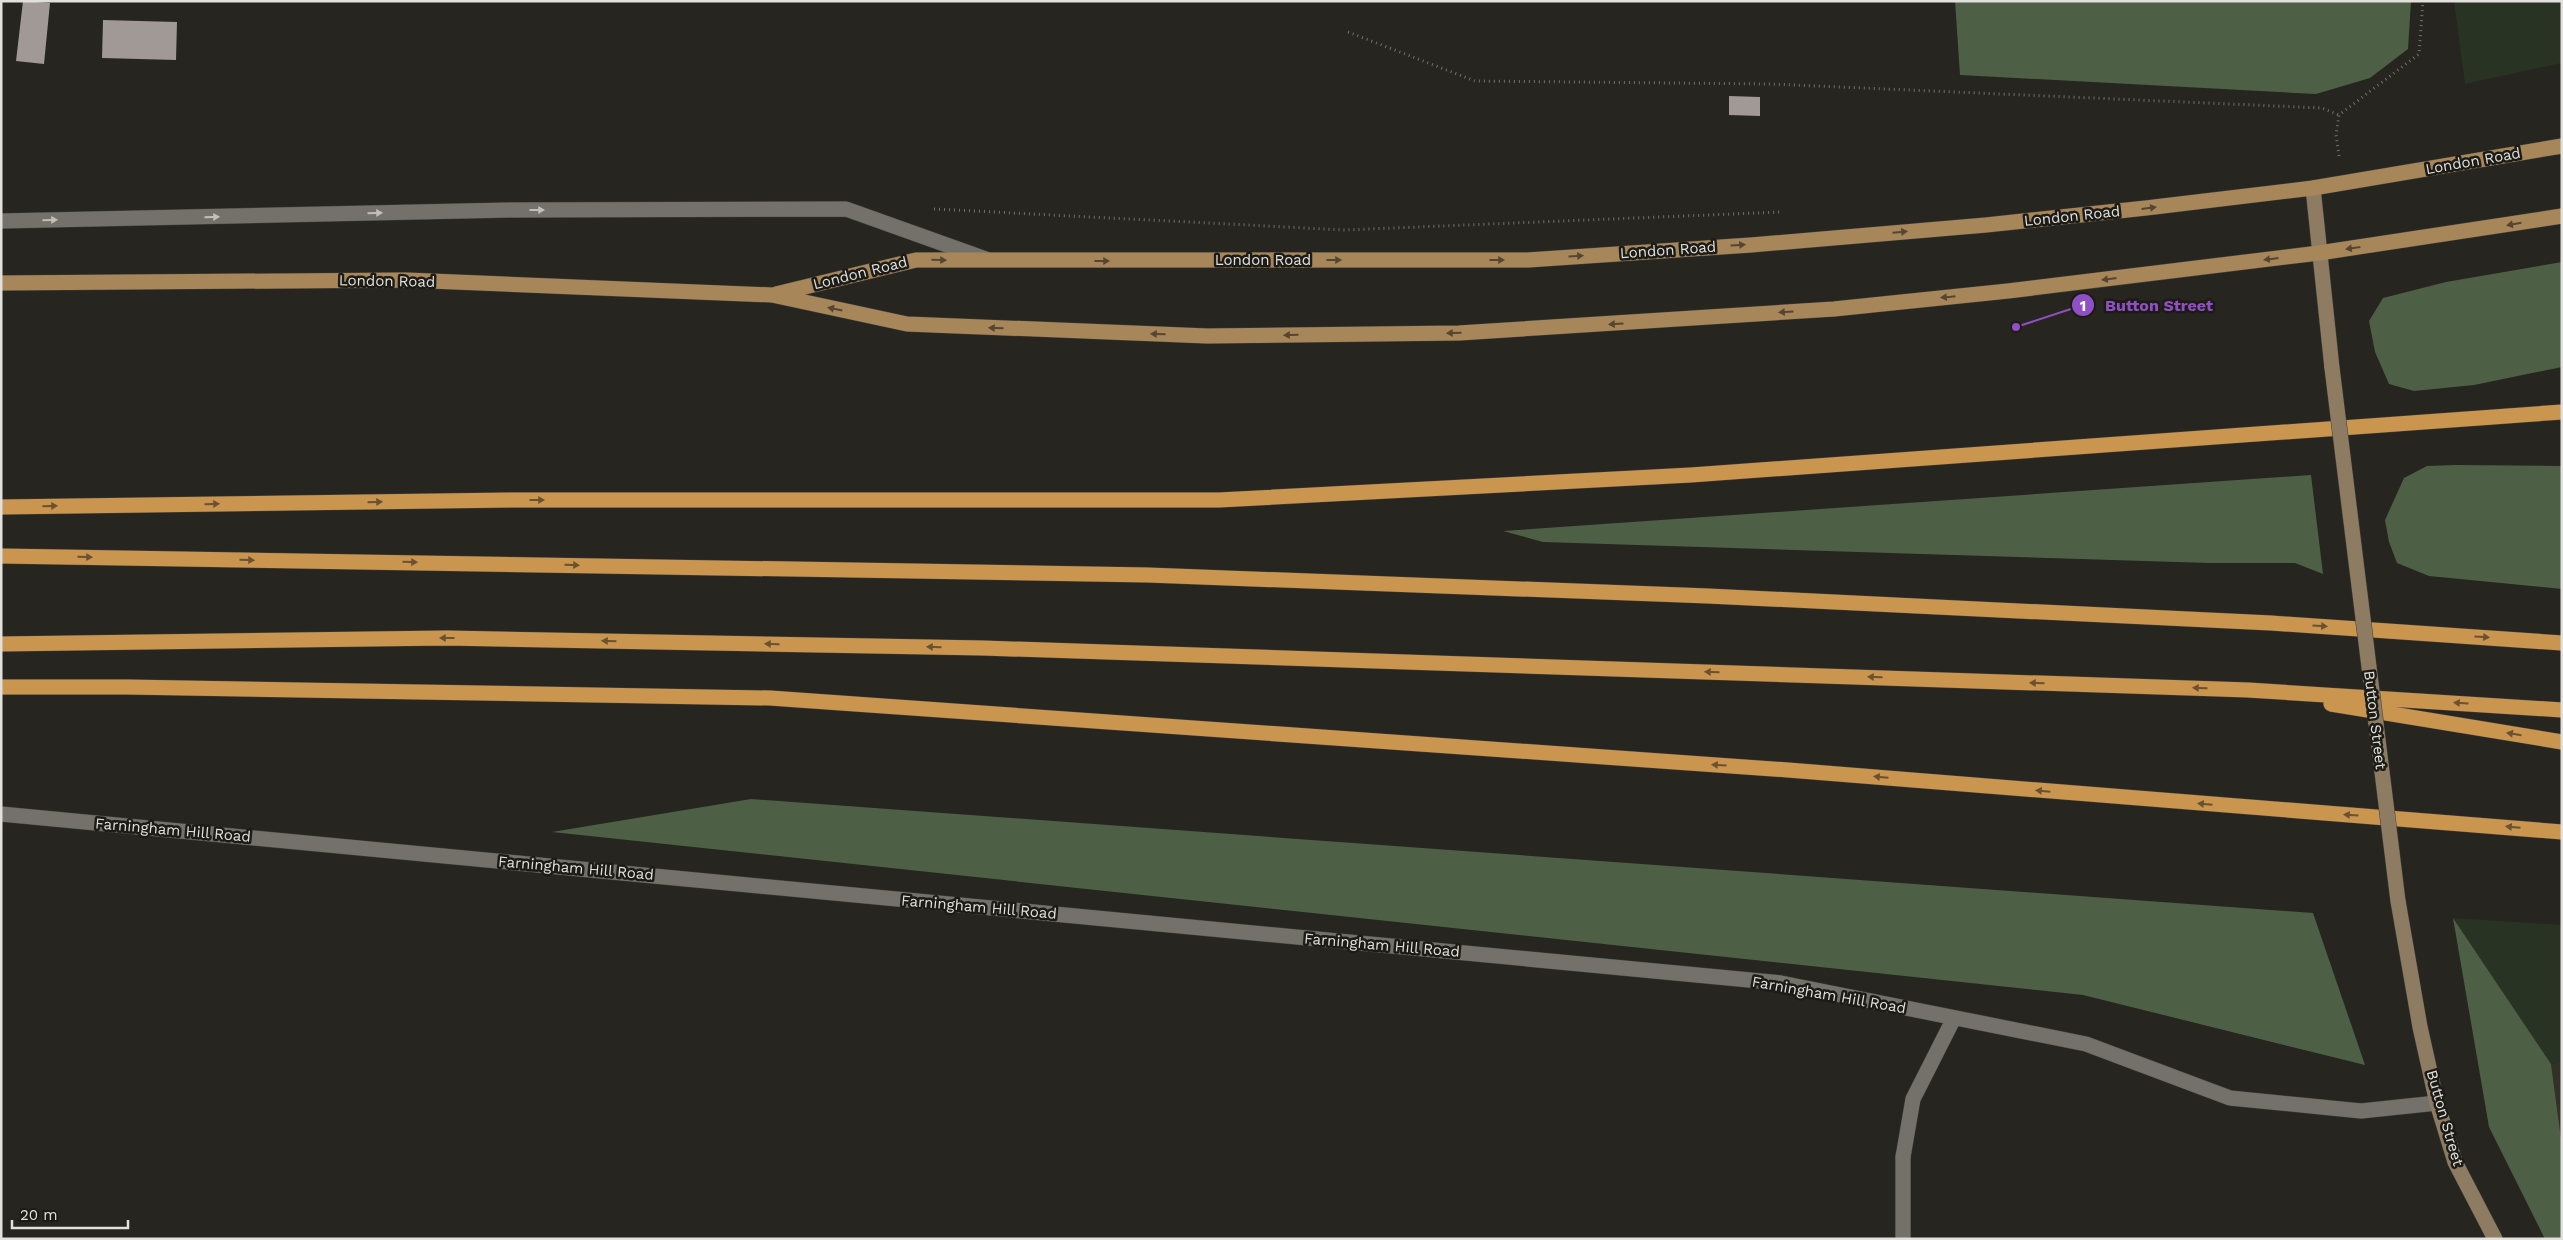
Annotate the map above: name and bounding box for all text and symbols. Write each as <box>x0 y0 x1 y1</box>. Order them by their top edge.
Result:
street label: London Road <box>2424 144 2522 178</box>
street label: London Road <box>2023 202 2121 230</box>
one-way arrow <box>2142 204 2158 212</box>
one-way arrow <box>530 206 546 214</box>
one-way arrow <box>367 209 383 217</box>
one-way arrow <box>205 212 221 220</box>
one-way arrow <box>42 216 58 224</box>
one-way arrow <box>2505 220 2521 228</box>
one-way arrow <box>1893 228 1909 236</box>
street label: London Road <box>1619 238 1717 262</box>
one-way arrow <box>1731 241 1747 249</box>
one-way arrow <box>2345 244 2361 252</box>
street label: London Road <box>1215 251 1311 269</box>
one-way arrow <box>1569 252 1585 260</box>
street label: London Road <box>811 253 909 293</box>
one-way arrow <box>2262 255 2278 263</box>
one-way arrow <box>932 256 948 264</box>
one-way arrow <box>1327 256 1343 264</box>
one-way arrow <box>1489 256 1505 264</box>
one-way arrow <box>1094 257 1110 265</box>
street label: London Road <box>339 271 435 291</box>
one-way arrow <box>2101 275 2117 283</box>
callout: Button Street <box>2070 290 2223 321</box>
one-way arrow <box>1940 293 1956 301</box>
text: Button Street <box>2105 296 2213 315</box>
text: 1 <box>2080 297 2086 315</box>
one-way arrow <box>827 304 843 312</box>
one-way arrow <box>1778 309 1794 317</box>
one-way arrow <box>1608 320 1624 328</box>
one-way arrow <box>988 323 1004 331</box>
one-way arrow <box>1445 329 1461 337</box>
one-way arrow <box>1150 330 1166 338</box>
one-way arrow <box>1283 331 1299 339</box>
one-way arrow <box>530 496 546 504</box>
one-way arrow <box>367 498 383 506</box>
one-way arrow <box>205 500 221 508</box>
one-way arrow <box>42 502 58 510</box>
one-way arrow <box>77 553 93 561</box>
one-way arrow <box>240 556 256 564</box>
one-way arrow <box>402 558 418 566</box>
one-way arrow <box>565 561 581 569</box>
one-way arrow <box>2312 623 2328 631</box>
one-way arrow <box>438 634 454 642</box>
one-way arrow <box>2474 634 2490 642</box>
one-way arrow <box>601 637 617 645</box>
one-way arrow <box>763 640 779 648</box>
one-way arrow <box>926 643 942 651</box>
one-way arrow <box>1704 668 1720 676</box>
street label: Button Street <box>2360 670 2390 771</box>
one-way arrow <box>1866 673 1882 681</box>
one-way arrow <box>2029 679 2045 687</box>
one-way arrow <box>2191 684 2207 692</box>
one-way arrow <box>2452 699 2468 707</box>
one-way arrow <box>2505 730 2521 738</box>
one-way arrow <box>1711 760 1727 768</box>
one-way arrow <box>1873 773 1889 781</box>
one-way arrow <box>2035 786 2051 794</box>
one-way arrow <box>2197 800 2213 808</box>
one-way arrow <box>2343 811 2359 819</box>
street label: Farningham Hill Road <box>94 814 252 846</box>
one-way arrow <box>2505 823 2521 831</box>
street label: Farningham Hill Road <box>497 852 655 884</box>
street label: Farningham Hill Road <box>900 891 1058 923</box>
street label: Farningham Hill Road <box>1303 929 1461 961</box>
street label: Farningham Hill Road <box>1751 973 1907 1017</box>
street label: Button Street <box>2423 1068 2468 1169</box>
scale bar <box>12 1198 129 1230</box>
text: 20 m <box>20 1206 58 1224</box>

